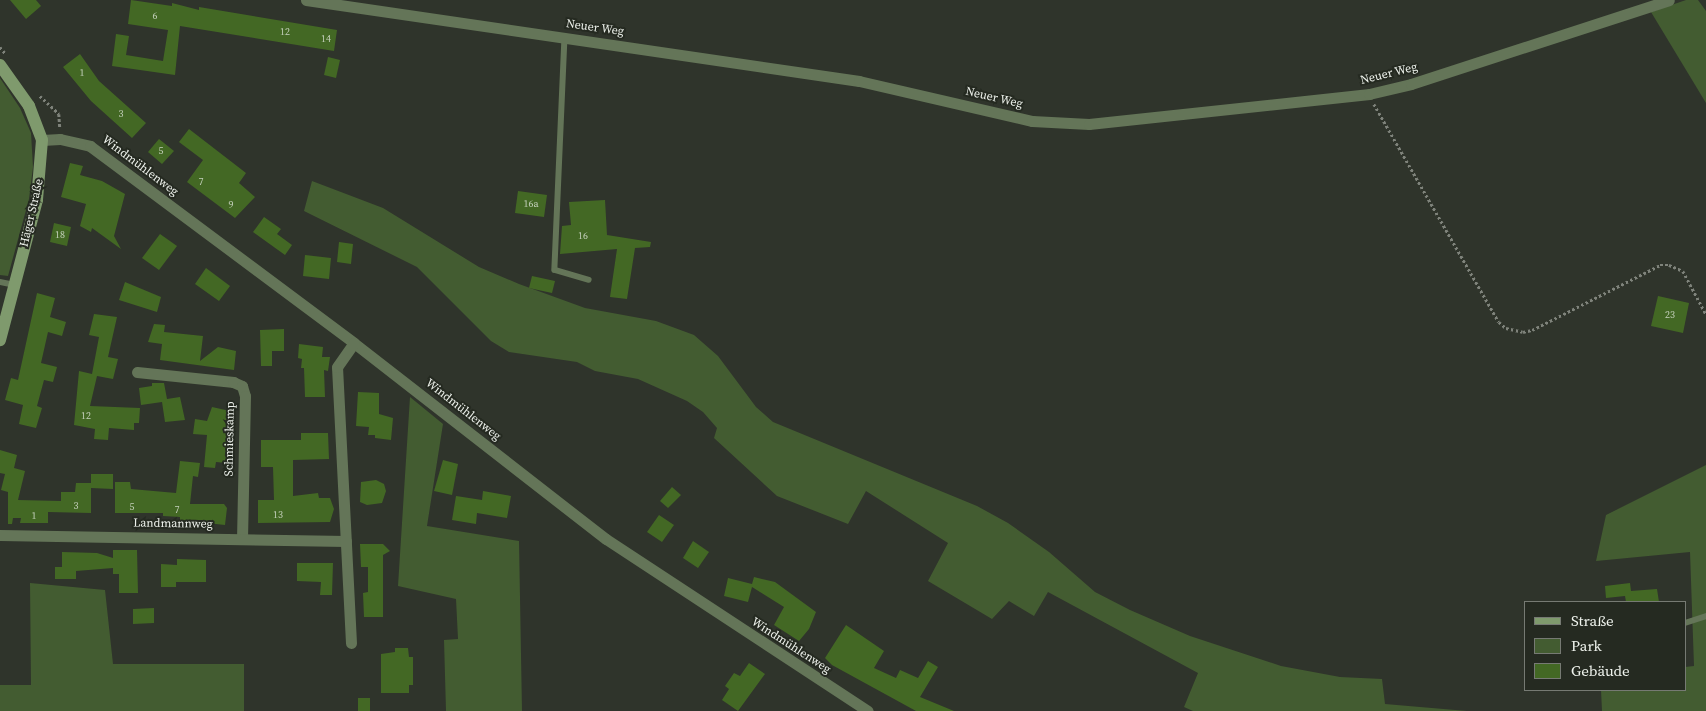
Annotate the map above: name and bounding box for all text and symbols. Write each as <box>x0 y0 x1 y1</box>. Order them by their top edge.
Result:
house number: 6 <box>153 10 157 22</box>
street label: Neuer Weg <box>565 17 625 39</box>
house number: 12 <box>280 26 290 38</box>
house number: 14 <box>321 33 331 45</box>
street label: Neuer Weg <box>1359 60 1419 88</box>
house number: 1 <box>80 67 84 79</box>
street label: Neuer Weg <box>964 84 1024 112</box>
house number: 3 <box>119 108 123 120</box>
street label: Windmühlenweg <box>99 133 181 199</box>
house number: 5 <box>159 145 163 157</box>
house number: 7 <box>199 176 203 188</box>
street label: Häger Straße <box>17 178 47 248</box>
house number: 16a <box>523 198 539 210</box>
house number: 9 <box>229 199 233 211</box>
house number: 18 <box>55 229 65 241</box>
house number: 16 <box>578 230 588 242</box>
house number: 23 <box>1665 309 1675 321</box>
street label: Windmühlenweg <box>422 376 504 444</box>
street label: Schmieskamp <box>222 401 238 477</box>
house number: 12 <box>81 410 91 422</box>
house number: 3 <box>74 500 78 512</box>
house number: 5 <box>130 501 134 513</box>
house number: 7 <box>175 504 179 516</box>
house number: 13 <box>273 509 283 521</box>
house number: 1 <box>32 510 36 522</box>
street label: Landmannweg <box>133 516 213 532</box>
legend <box>1524 601 1686 691</box>
text: Straße <box>1571 610 1614 631</box>
street label: Windmühlenweg <box>749 615 833 677</box>
text: Park <box>1571 635 1602 656</box>
text: Gebäude <box>1571 660 1630 681</box>

